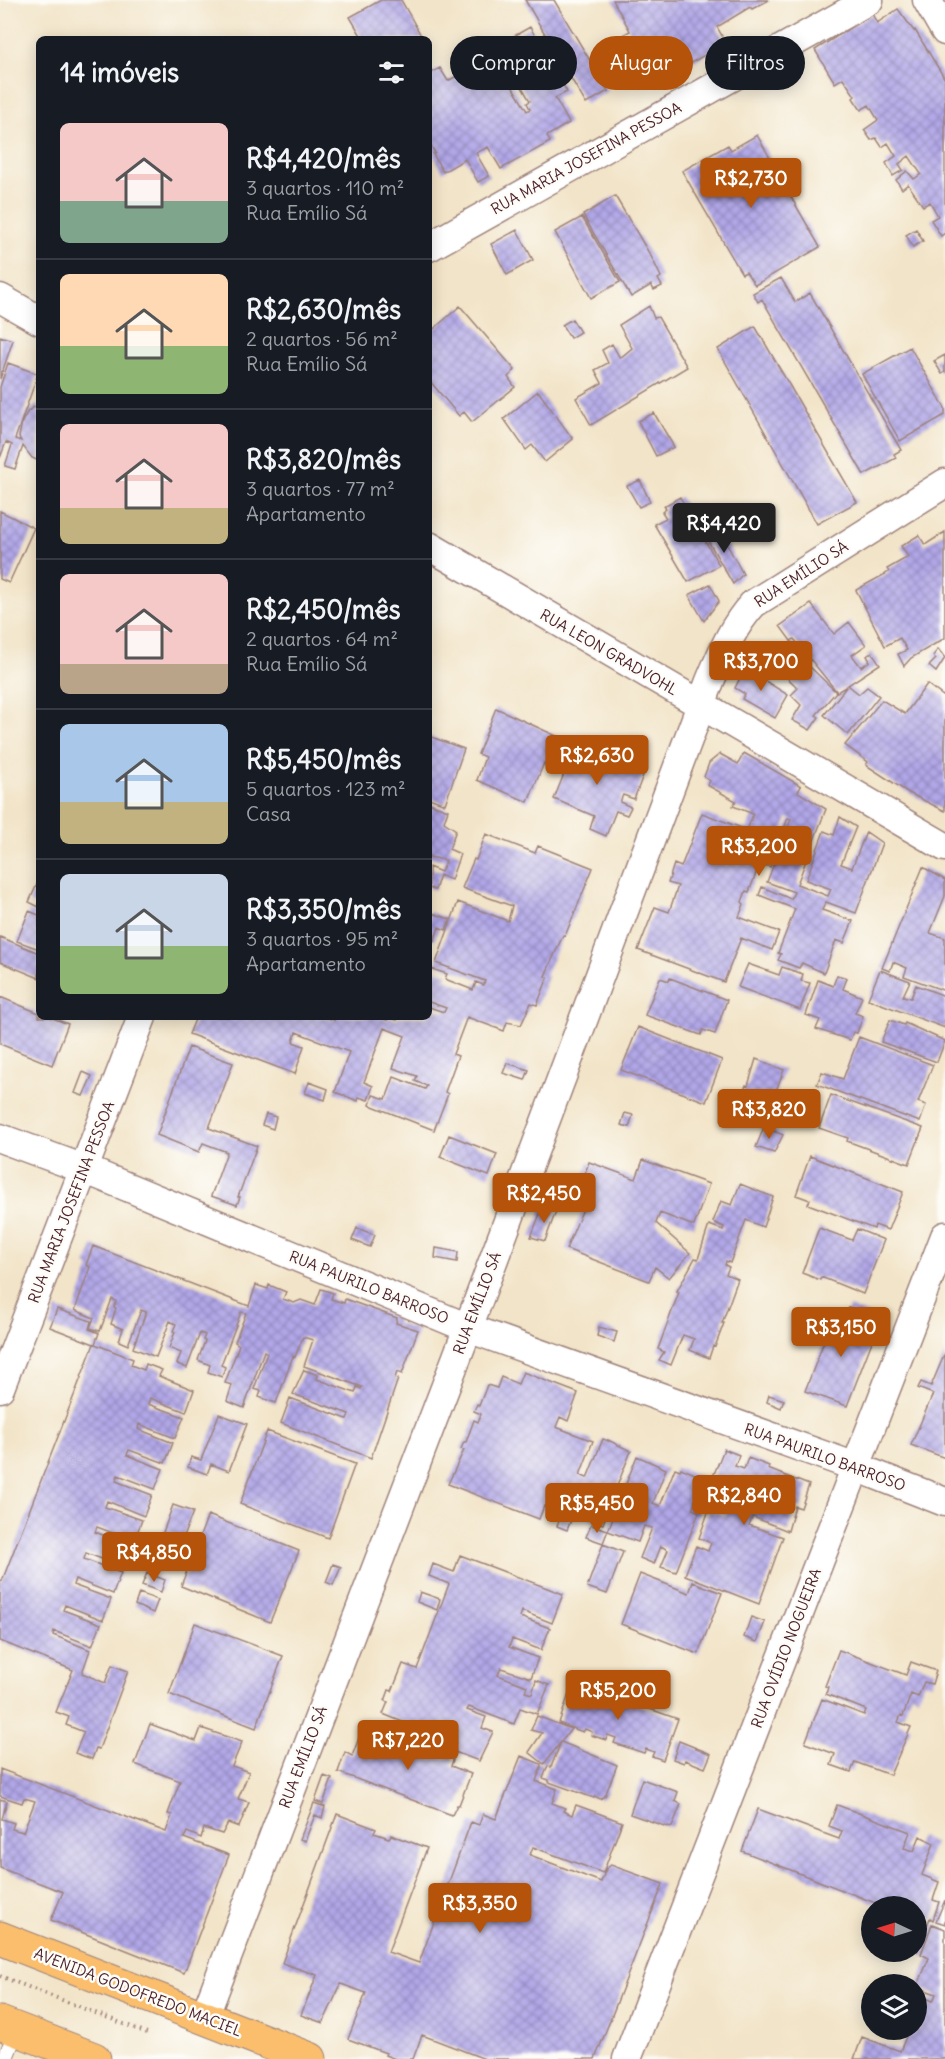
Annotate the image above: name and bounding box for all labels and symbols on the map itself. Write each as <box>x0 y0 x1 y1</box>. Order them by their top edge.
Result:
street label: RUA MARIA JOSEFINA PESSOA <box>487 97 685 218</box>
pin: R$2,730 <box>696 158 806 209</box>
pin: R$4,420 <box>669 503 779 554</box>
street label: RUA EMÍLIO SÁ <box>750 536 852 611</box>
street label: RUA LEON GRADVOHL <box>537 605 681 699</box>
pin: R$3,700 <box>706 641 816 692</box>
pin: R$2,630 <box>542 735 652 786</box>
pin: R$3,200 <box>704 826 814 877</box>
pin: R$3,820 <box>714 1089 824 1140</box>
street label: RUA MARIA JOSEFINA PESSOA <box>24 1098 118 1306</box>
pin: R$2,450 <box>489 1173 599 1224</box>
street label: RUA PAURILO BARROSO <box>286 1246 452 1328</box>
street label: RUA EMÍLIO SÁ <box>449 1249 505 1357</box>
pin: R$3,150 <box>786 1307 896 1358</box>
street label: RUA PAURILO BARROSO <box>742 1419 908 1495</box>
pin: R$2,840 <box>689 1475 799 1526</box>
pin: R$5,450 <box>542 1483 652 1534</box>
pin: R$4,850 <box>99 1532 209 1583</box>
street label: RUA OVÍDIO NOGUEIRA <box>747 1565 825 1731</box>
pin: R$5,200 <box>563 1670 673 1721</box>
street label: RUA EMÍLIO SÁ <box>275 1703 331 1811</box>
pin: R$7,220 <box>353 1720 463 1771</box>
pin: R$3,350 <box>425 1883 535 1934</box>
north arrow <box>861 1896 927 1962</box>
street label: AVENIDA GODOFREDO MACIEL <box>32 1944 244 2040</box>

